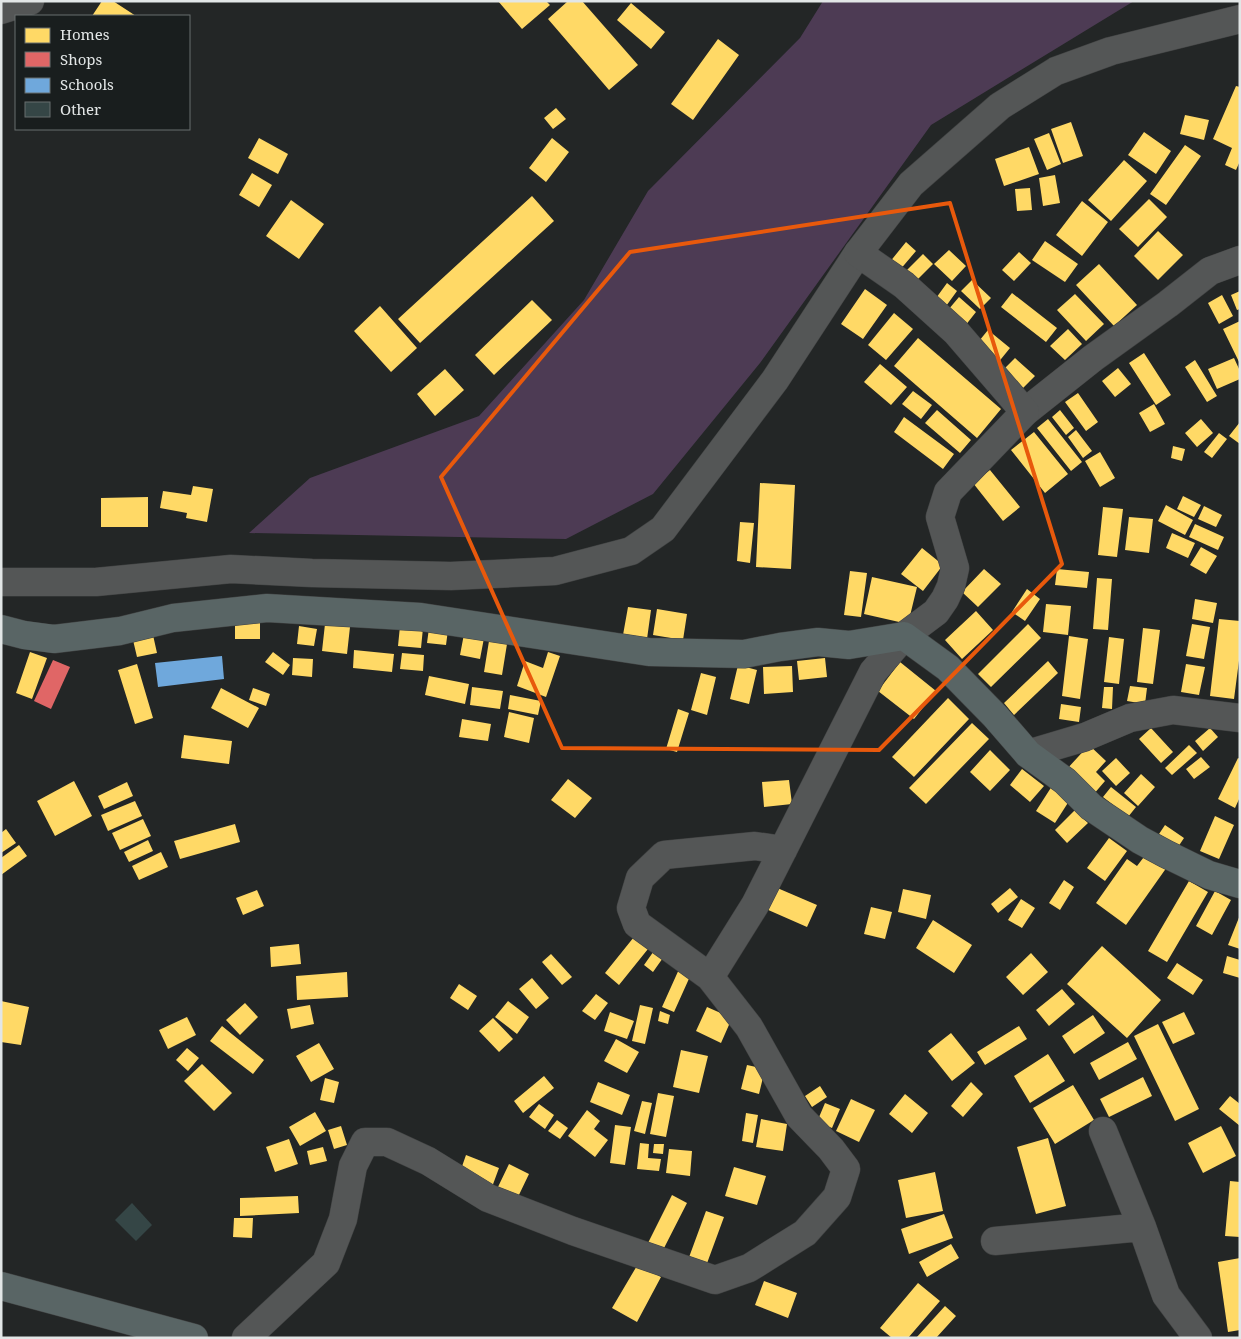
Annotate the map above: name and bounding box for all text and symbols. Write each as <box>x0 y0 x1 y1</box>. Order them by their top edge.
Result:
legend <box>15 15 190 130</box>
text: Homes <box>60 24 110 44</box>
text: Shops <box>60 49 103 69</box>
text: Schools <box>60 74 114 94</box>
text: Other <box>60 99 101 119</box>

